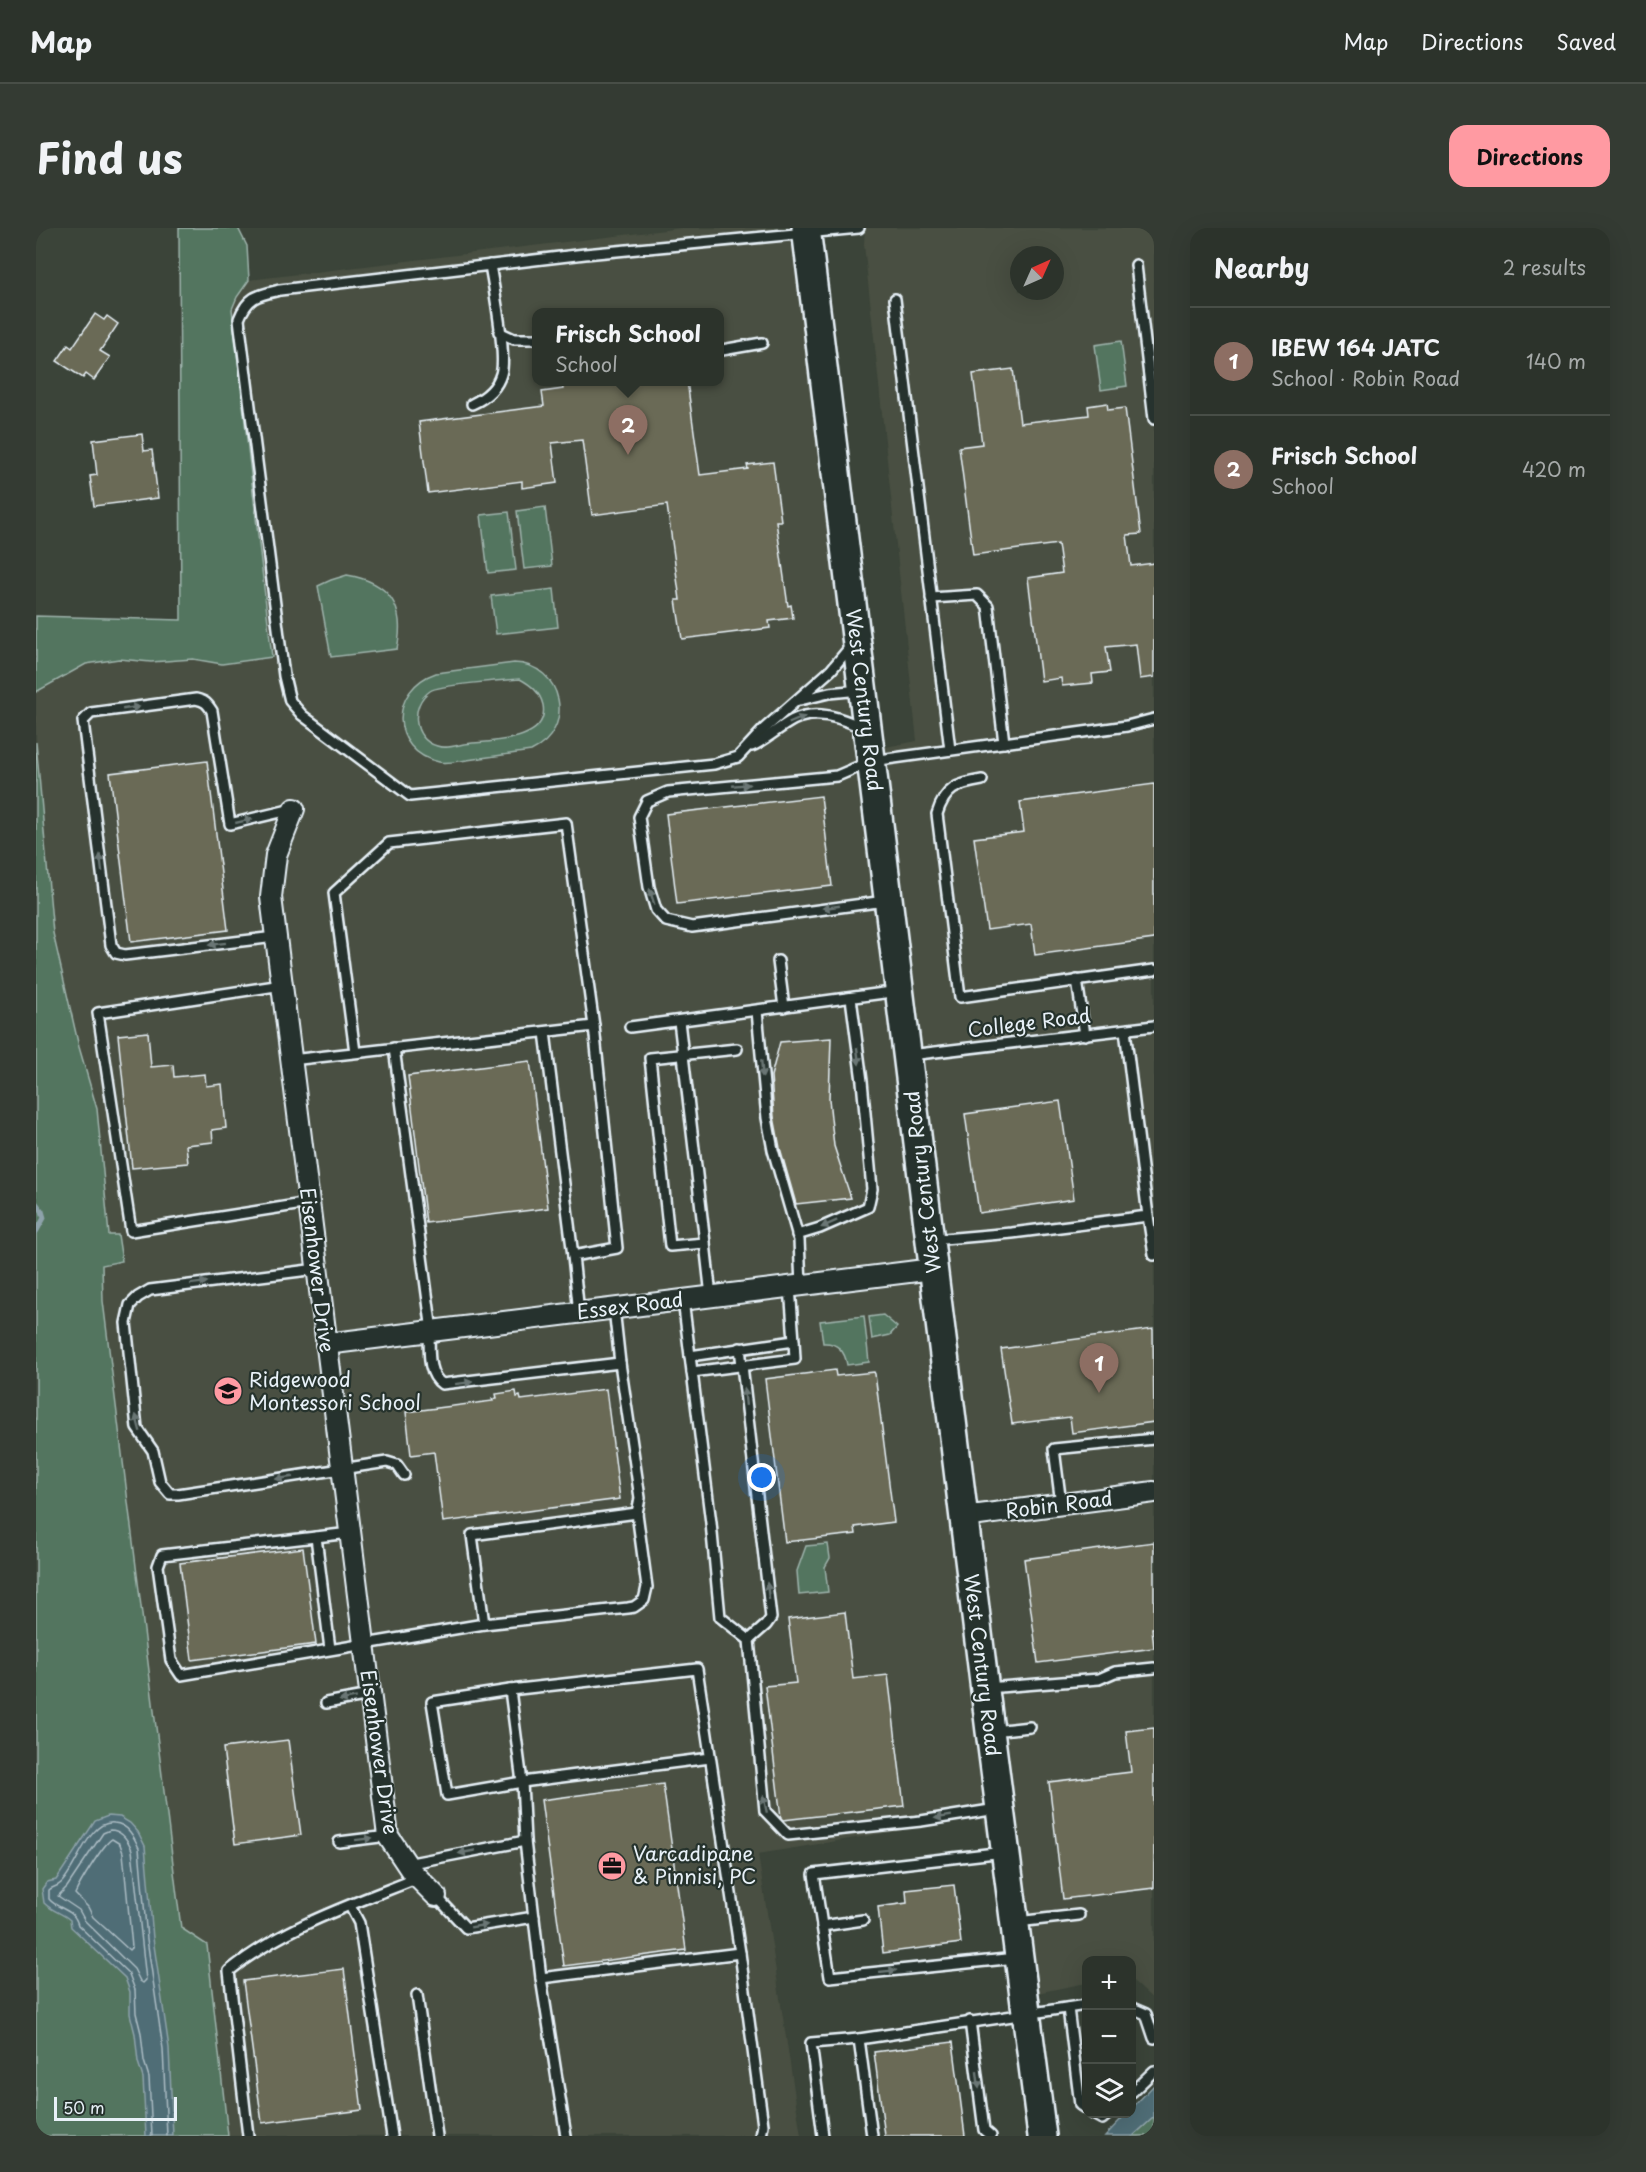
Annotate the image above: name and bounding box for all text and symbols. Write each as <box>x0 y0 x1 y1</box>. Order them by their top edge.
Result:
text: Map <box>30 20 92 63</box>
text: Map <box>1343 25 1388 57</box>
text: Directions <box>1421 25 1523 57</box>
text: Saved <box>1556 25 1616 57</box>
text: Find us <box>36 125 183 188</box>
button: Directions <box>1449 125 1610 187</box>
north arrow <box>1010 246 1064 300</box>
text: Nearby <box>1214 248 1309 287</box>
text: 2 results <box>1503 252 1586 282</box>
popup <box>532 308 724 386</box>
text: Frisch School <box>555 316 701 349</box>
text: IBEW 164 JATC <box>1271 330 1440 363</box>
text: 1 <box>1229 346 1238 376</box>
text: 140 m <box>1526 346 1586 376</box>
text: School <box>555 349 618 379</box>
text: School · Robin Road <box>1271 363 1460 393</box>
pin: 2 <box>608 406 648 455</box>
text: Frisch School <box>1271 438 1417 471</box>
text: 2 <box>1226 454 1241 484</box>
text: 420 m <box>1522 454 1586 484</box>
text: School <box>1271 471 1334 501</box>
street label: West Century Road <box>839 607 891 793</box>
one-way arrow <box>121 703 140 712</box>
one-way arrow <box>789 715 807 725</box>
one-way arrow <box>731 780 750 790</box>
one-way arrow <box>235 816 254 825</box>
one-way arrow <box>96 853 105 872</box>
one-way arrow <box>647 888 656 906</box>
one-way arrow <box>821 903 840 912</box>
one-way arrow <box>207 940 226 949</box>
street label: College Road <box>966 1000 1092 1044</box>
one-way arrow <box>854 1046 863 1065</box>
one-way arrow <box>758 1059 767 1078</box>
street label: West Century Road <box>896 1089 948 1275</box>
street label: Eisenhower Drive <box>293 1186 343 1354</box>
one-way arrow <box>819 1219 837 1229</box>
one-way arrow <box>190 1278 209 1288</box>
street label: Essex Road <box>575 1284 685 1326</box>
pin: 1 <box>1080 1344 1118 1393</box>
place label: Ridgewood Montessori School <box>249 1364 421 1417</box>
school or university icon: Ridgewood Montessori School <box>212 1375 244 1407</box>
one-way arrow <box>454 1378 473 1387</box>
one-way arrow <box>741 1388 750 1407</box>
one-way arrow <box>133 1414 143 1432</box>
your location <box>747 1463 776 1492</box>
one-way arrow <box>275 1474 294 1483</box>
street label: Robin Road <box>1003 1483 1114 1525</box>
street label: West Century Road <box>957 1572 1009 1758</box>
one-way arrow <box>763 1581 773 1600</box>
street label: Eisenhower Drive <box>354 1668 406 1836</box>
one-way arrow <box>338 1695 357 1704</box>
one-way arrow <box>760 1795 770 1813</box>
one-way arrow <box>933 1813 952 1822</box>
one-way arrow <box>354 1834 373 1844</box>
place label: Varcadipane & Pinnisi, PC <box>633 1838 757 1891</box>
one-way arrow <box>458 1848 477 1857</box>
office icon: Varcadipane & Pinnisi, PC <box>596 1850 628 1882</box>
one-way arrow <box>469 1921 488 1930</box>
map controls <box>1082 1956 1136 2118</box>
button: + <box>1082 1956 1136 2010</box>
one-way arrow <box>878 1966 897 1976</box>
button: − <box>1082 2010 1136 2064</box>
button: layers <box>1082 2064 1136 2118</box>
one-way arrow <box>973 2070 983 2089</box>
scale bar <box>54 2094 177 2122</box>
text: 50 m <box>63 2095 104 2119</box>

